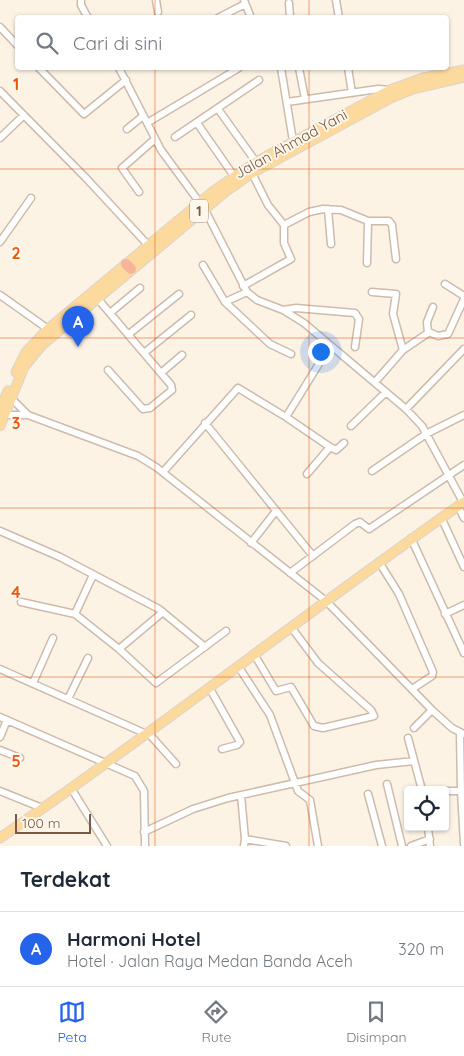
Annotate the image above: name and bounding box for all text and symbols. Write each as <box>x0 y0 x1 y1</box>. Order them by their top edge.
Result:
search box <box>15 15 449 70</box>
icon: search <box>33 29 61 57</box>
text: Cari di sini <box>73 31 162 55</box>
text: 1 <box>13 74 19 94</box>
street label: Jalan Ahmad Yani <box>231 105 350 182</box>
road number: 1 <box>190 200 208 222</box>
text: 2 <box>11 243 21 263</box>
pin: A <box>62 306 94 347</box>
your location <box>308 339 334 365</box>
text: 3 <box>12 413 20 433</box>
text: 4 <box>11 582 21 602</box>
text: 5 <box>11 751 21 771</box>
map controls <box>404 786 449 831</box>
button: locate <box>404 786 449 831</box>
scale bar <box>15 811 91 834</box>
text: 100 m <box>22 814 60 832</box>
text: Terdekat <box>20 866 111 892</box>
text: Harmoni Hotel <box>67 927 201 951</box>
text: A <box>31 939 41 959</box>
text: 320 m <box>398 939 444 959</box>
text: Hotel · Jalan Raya Medan Banda Aceh <box>67 951 353 971</box>
tab: Peta <box>57 998 87 1046</box>
tab: Rute <box>202 998 231 1046</box>
tab: Disimpan <box>346 998 407 1046</box>

